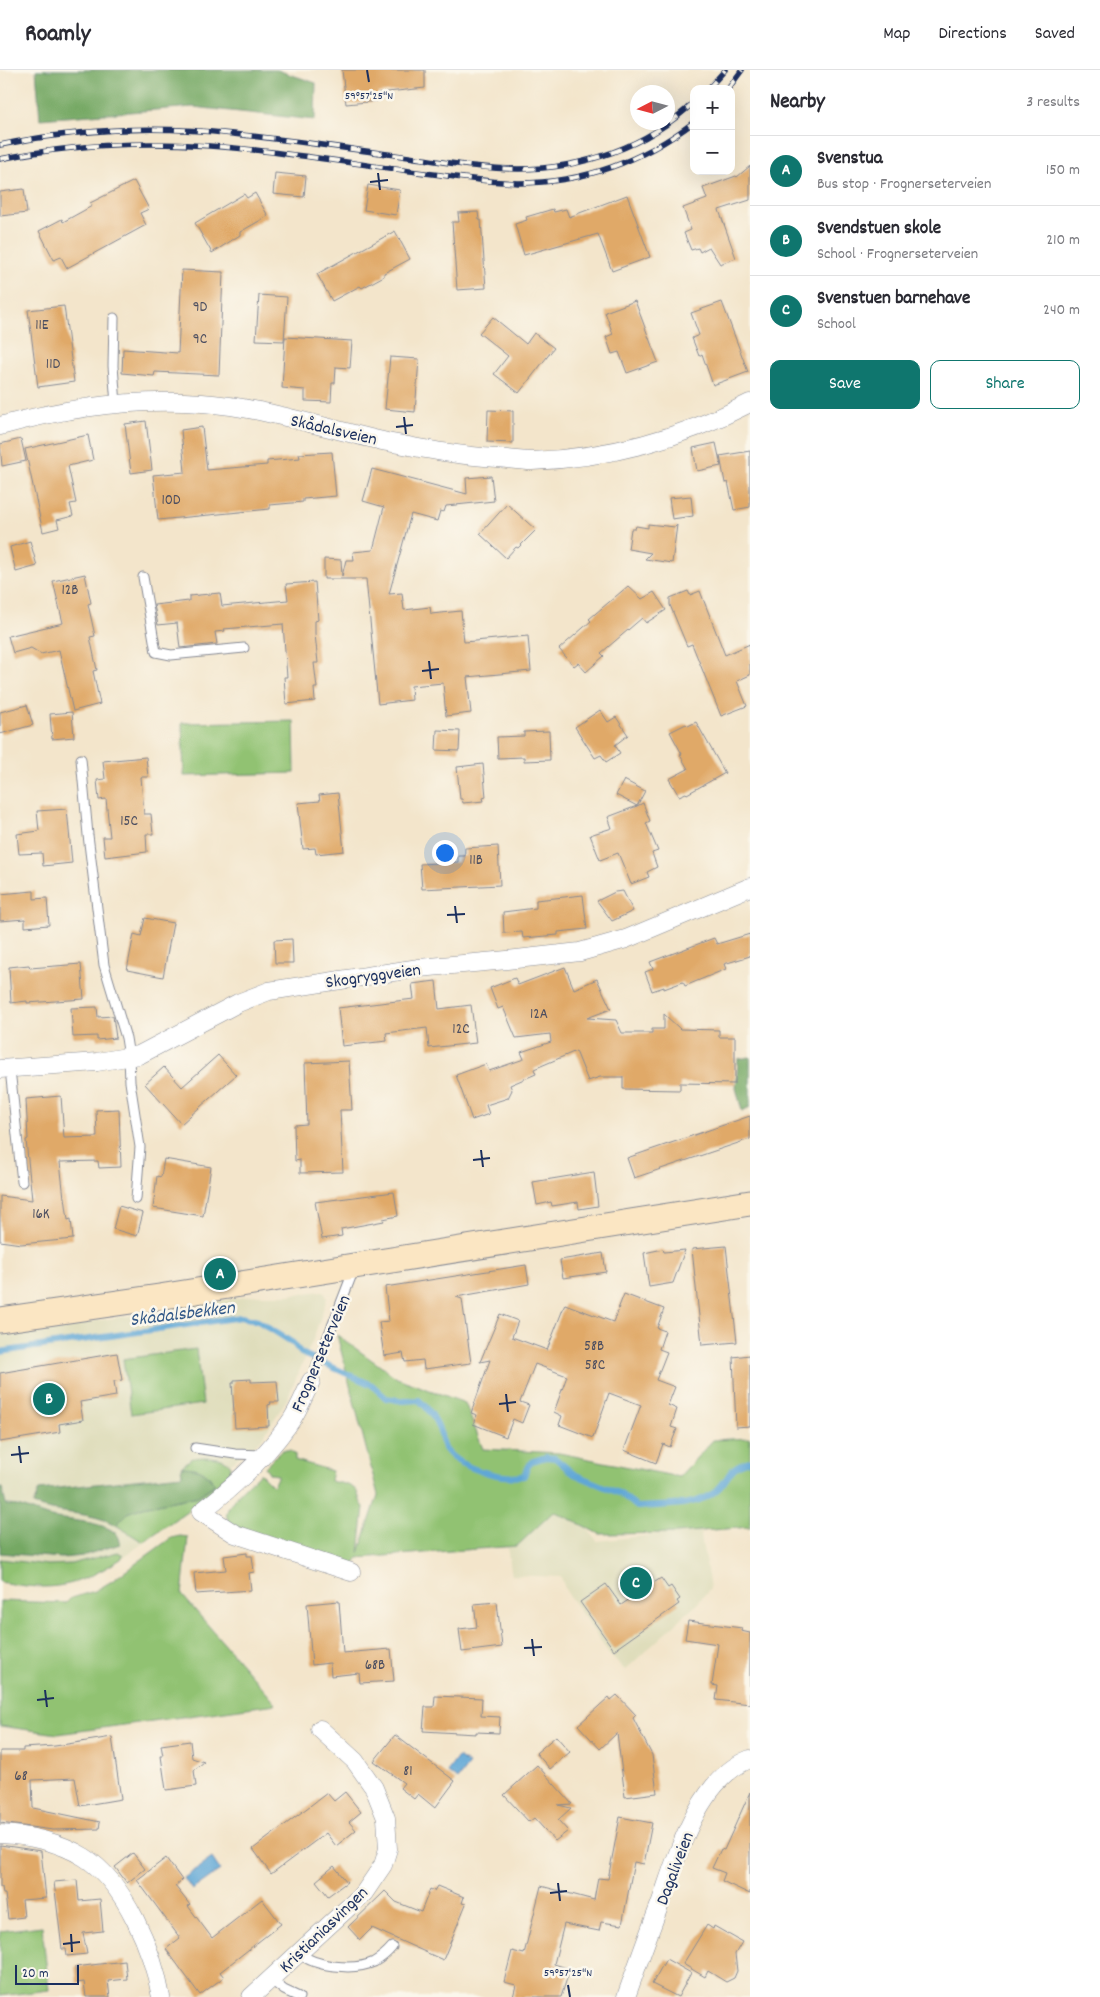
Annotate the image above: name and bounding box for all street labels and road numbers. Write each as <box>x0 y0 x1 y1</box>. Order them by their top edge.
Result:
street label: Skådalsveien <box>288 409 379 454</box>
street label: Skogryggveien <box>324 958 423 997</box>
street label: Frognerseterveien <box>286 1291 358 1416</box>
street label: Dagaliveien <box>651 1829 702 1909</box>
street label: Kristianiasvingen <box>275 1882 375 1980</box>

